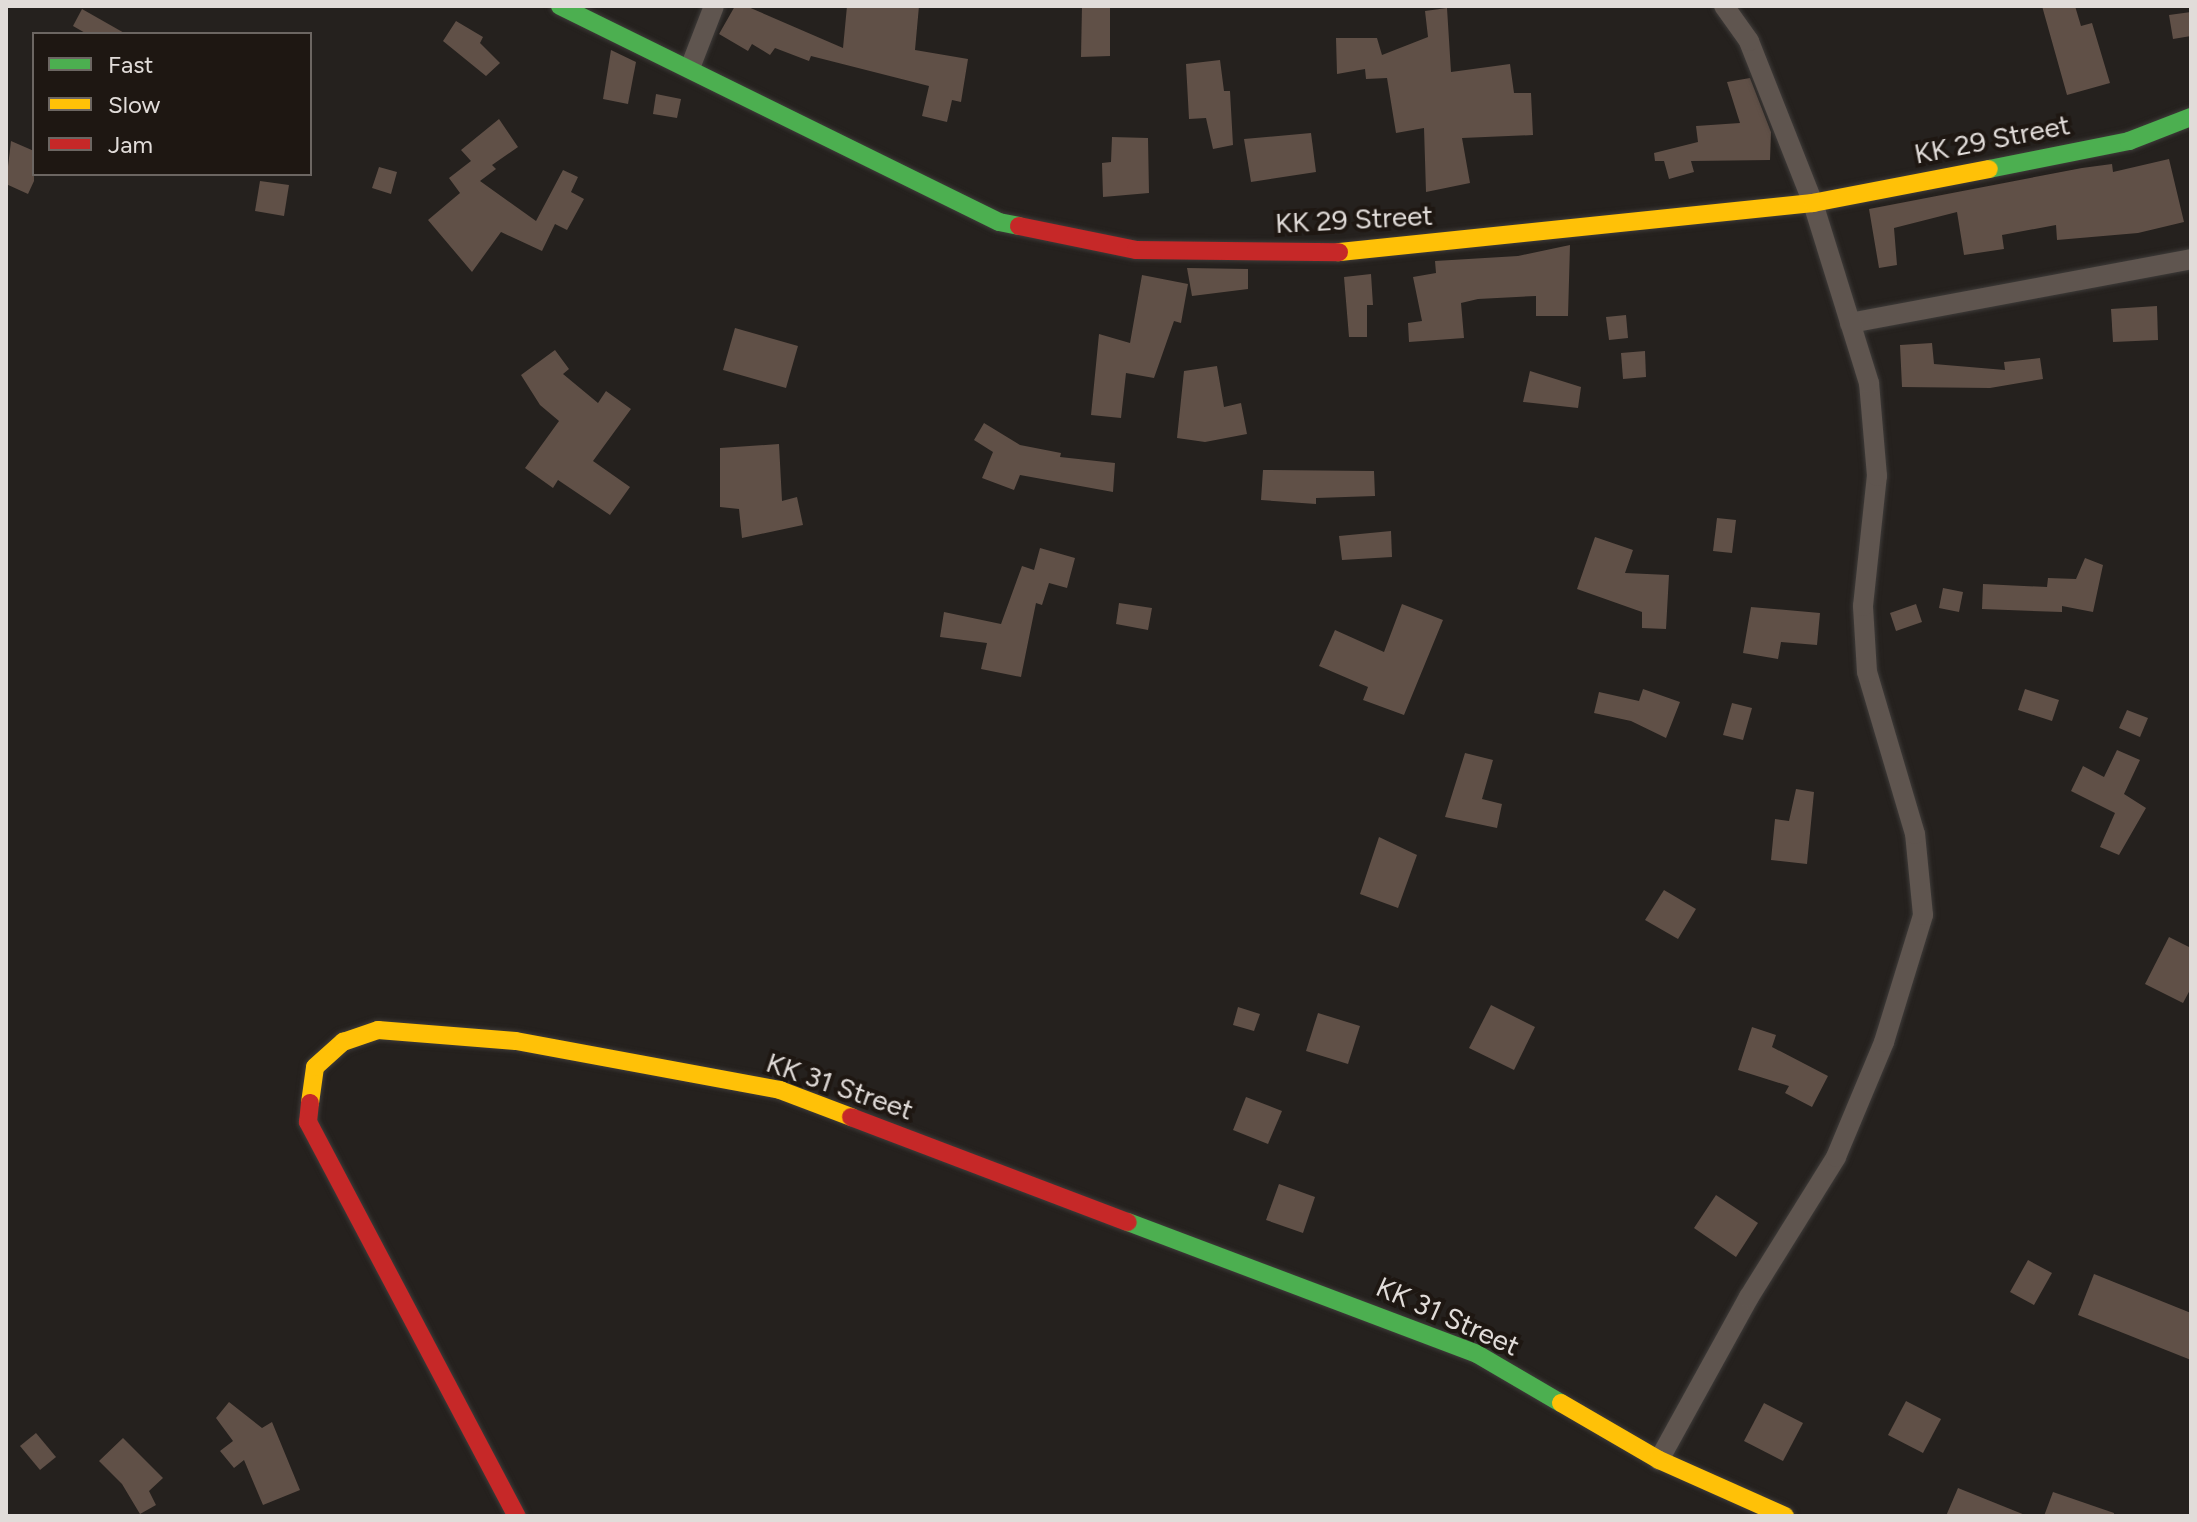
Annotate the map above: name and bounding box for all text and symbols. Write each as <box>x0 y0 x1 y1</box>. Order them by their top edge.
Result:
legend <box>32 32 312 176</box>
text: Fast <box>108 50 153 79</box>
text: Slow <box>108 90 160 119</box>
street label: KK 29 Street <box>1911 107 2073 171</box>
text: Jam <box>108 130 153 159</box>
street label: KK 29 Street <box>1274 198 1434 240</box>
street label: KK 31 Street <box>762 1045 918 1127</box>
street label: KK 31 Street <box>1371 1269 1525 1363</box>

